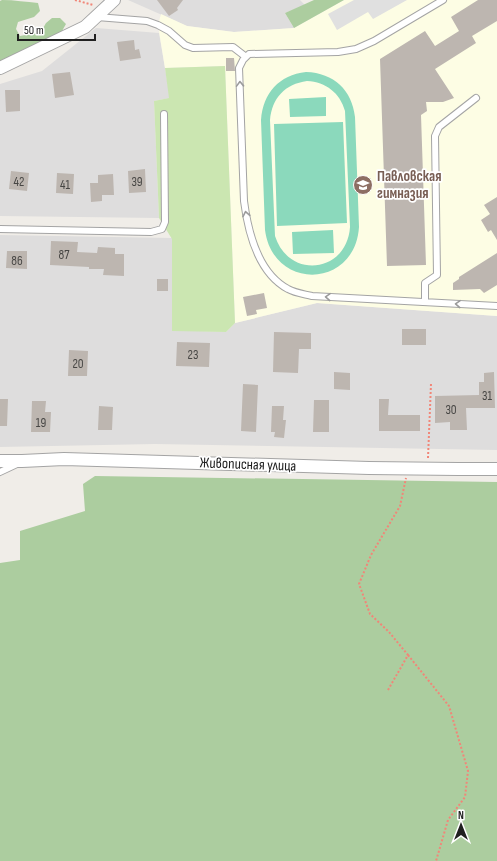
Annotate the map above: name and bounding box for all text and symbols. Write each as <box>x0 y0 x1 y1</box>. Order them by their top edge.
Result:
scale bar <box>18 16 95 42</box>
text: 50 m <box>24 23 44 38</box>
one-way arrow <box>236 81 244 87</box>
place label: Павловская гимназия <box>377 167 442 203</box>
house number: 42 <box>14 174 24 190</box>
house number: 39 <box>131 174 143 190</box>
school or university icon: Павловская гимназия <box>352 174 374 196</box>
house number: 41 <box>60 177 70 193</box>
one-way arrow <box>242 211 251 217</box>
house number: 87 <box>59 247 70 263</box>
house number: 86 <box>11 253 23 269</box>
one-way arrow <box>325 293 331 301</box>
one-way arrow <box>455 300 461 309</box>
house number: 23 <box>188 347 198 363</box>
house number: 20 <box>72 356 84 372</box>
house number: 31 <box>482 388 492 404</box>
house number: 30 <box>445 402 457 418</box>
house number: 19 <box>36 415 46 431</box>
street label: Живописная улица <box>199 453 297 476</box>
north arrow <box>441 805 481 845</box>
text: N <box>458 809 464 822</box>

